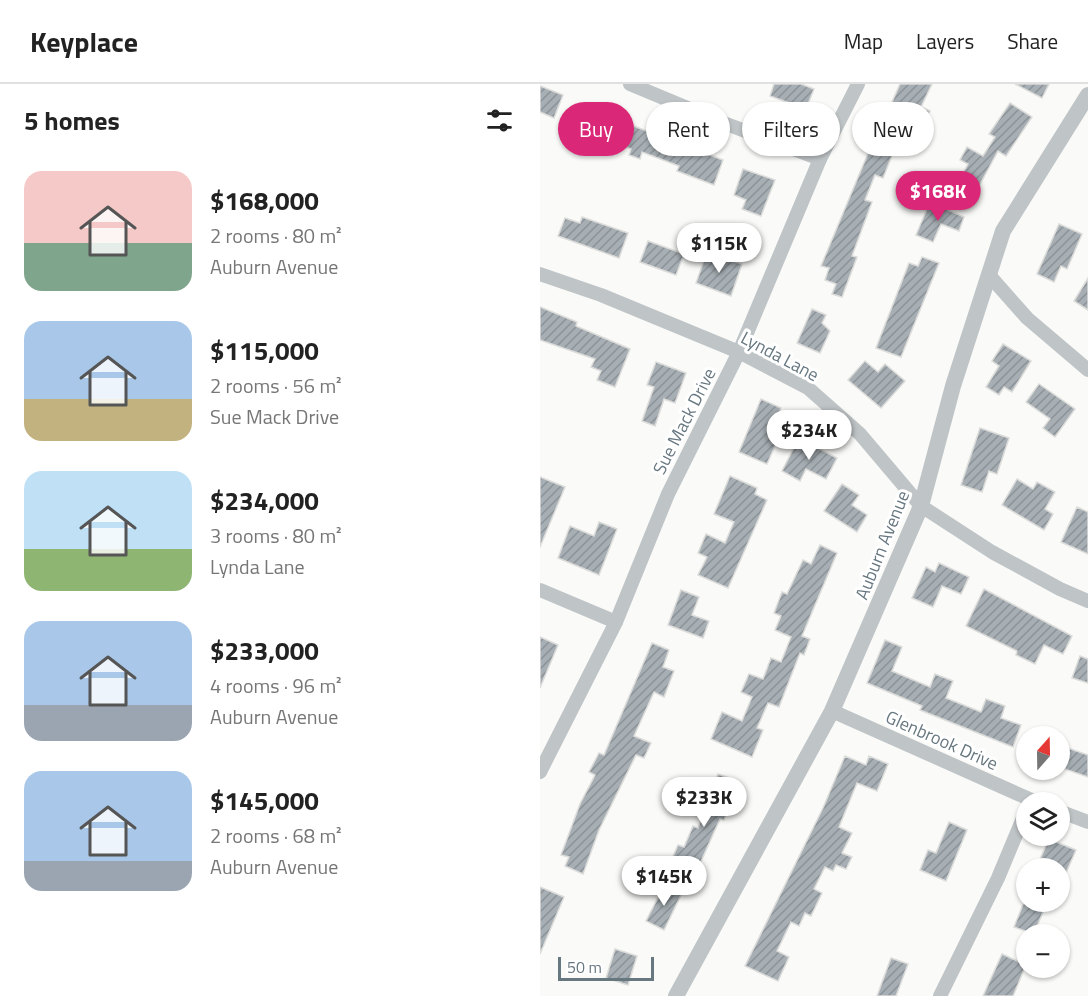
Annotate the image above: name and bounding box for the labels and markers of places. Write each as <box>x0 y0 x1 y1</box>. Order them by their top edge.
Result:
pin: $168K <box>896 171 980 222</box>
pin: $115K <box>677 223 761 274</box>
pin: $234K <box>767 410 851 461</box>
pin: $233K <box>662 777 746 828</box>
pin: $145K <box>622 856 706 907</box>

